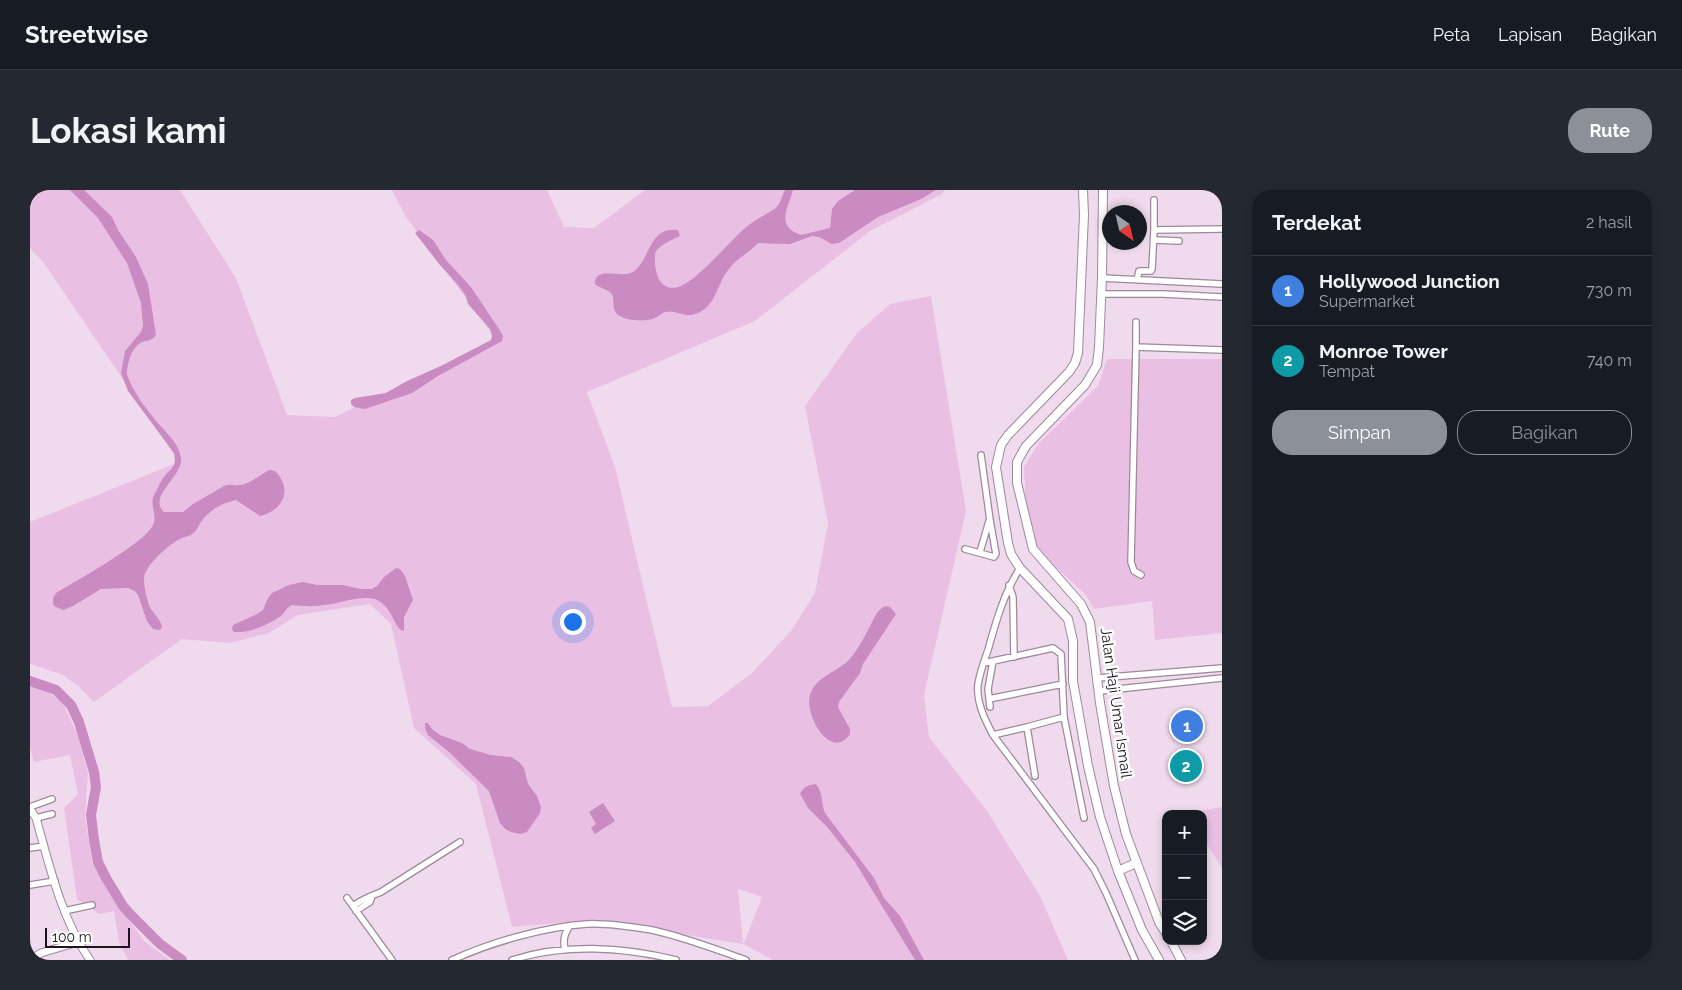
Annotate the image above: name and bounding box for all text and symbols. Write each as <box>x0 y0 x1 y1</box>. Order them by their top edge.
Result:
text: Streetwise <box>25 20 148 49</box>
text: Peta <box>1433 24 1470 45</box>
text: Lapisan <box>1498 24 1562 45</box>
text: Bagikan <box>1590 24 1657 45</box>
button: Rute <box>1568 108 1652 153</box>
text: Lokasi kami <box>30 110 227 151</box>
north arrow <box>1102 205 1147 250</box>
text: Terdekat <box>1272 210 1361 235</box>
text: 2 hasil <box>1586 213 1632 232</box>
text: Hollywood Junction <box>1319 270 1500 292</box>
text: 1 <box>1284 281 1292 300</box>
text: 730 m <box>1586 281 1632 300</box>
text: Supermarket <box>1319 292 1415 311</box>
text: Monroe Tower <box>1319 340 1448 362</box>
text: 2 <box>1283 351 1293 370</box>
text: 740 m <box>1587 351 1632 370</box>
text: Tempat <box>1319 362 1375 381</box>
button: Simpan <box>1272 410 1447 455</box>
button: Bagikan <box>1457 410 1632 455</box>
your location <box>560 609 586 635</box>
street label: Jalan Haji Umar Ismail <box>1097 627 1136 780</box>
pin: 1 <box>1171 707 1203 745</box>
pin: 2 <box>1170 747 1202 785</box>
map controls <box>1162 810 1207 945</box>
button: + <box>1162 810 1207 855</box>
button: − <box>1162 855 1207 900</box>
button: layers <box>1162 900 1207 945</box>
scale bar <box>45 925 130 948</box>
text: 100 m <box>52 929 92 945</box>

